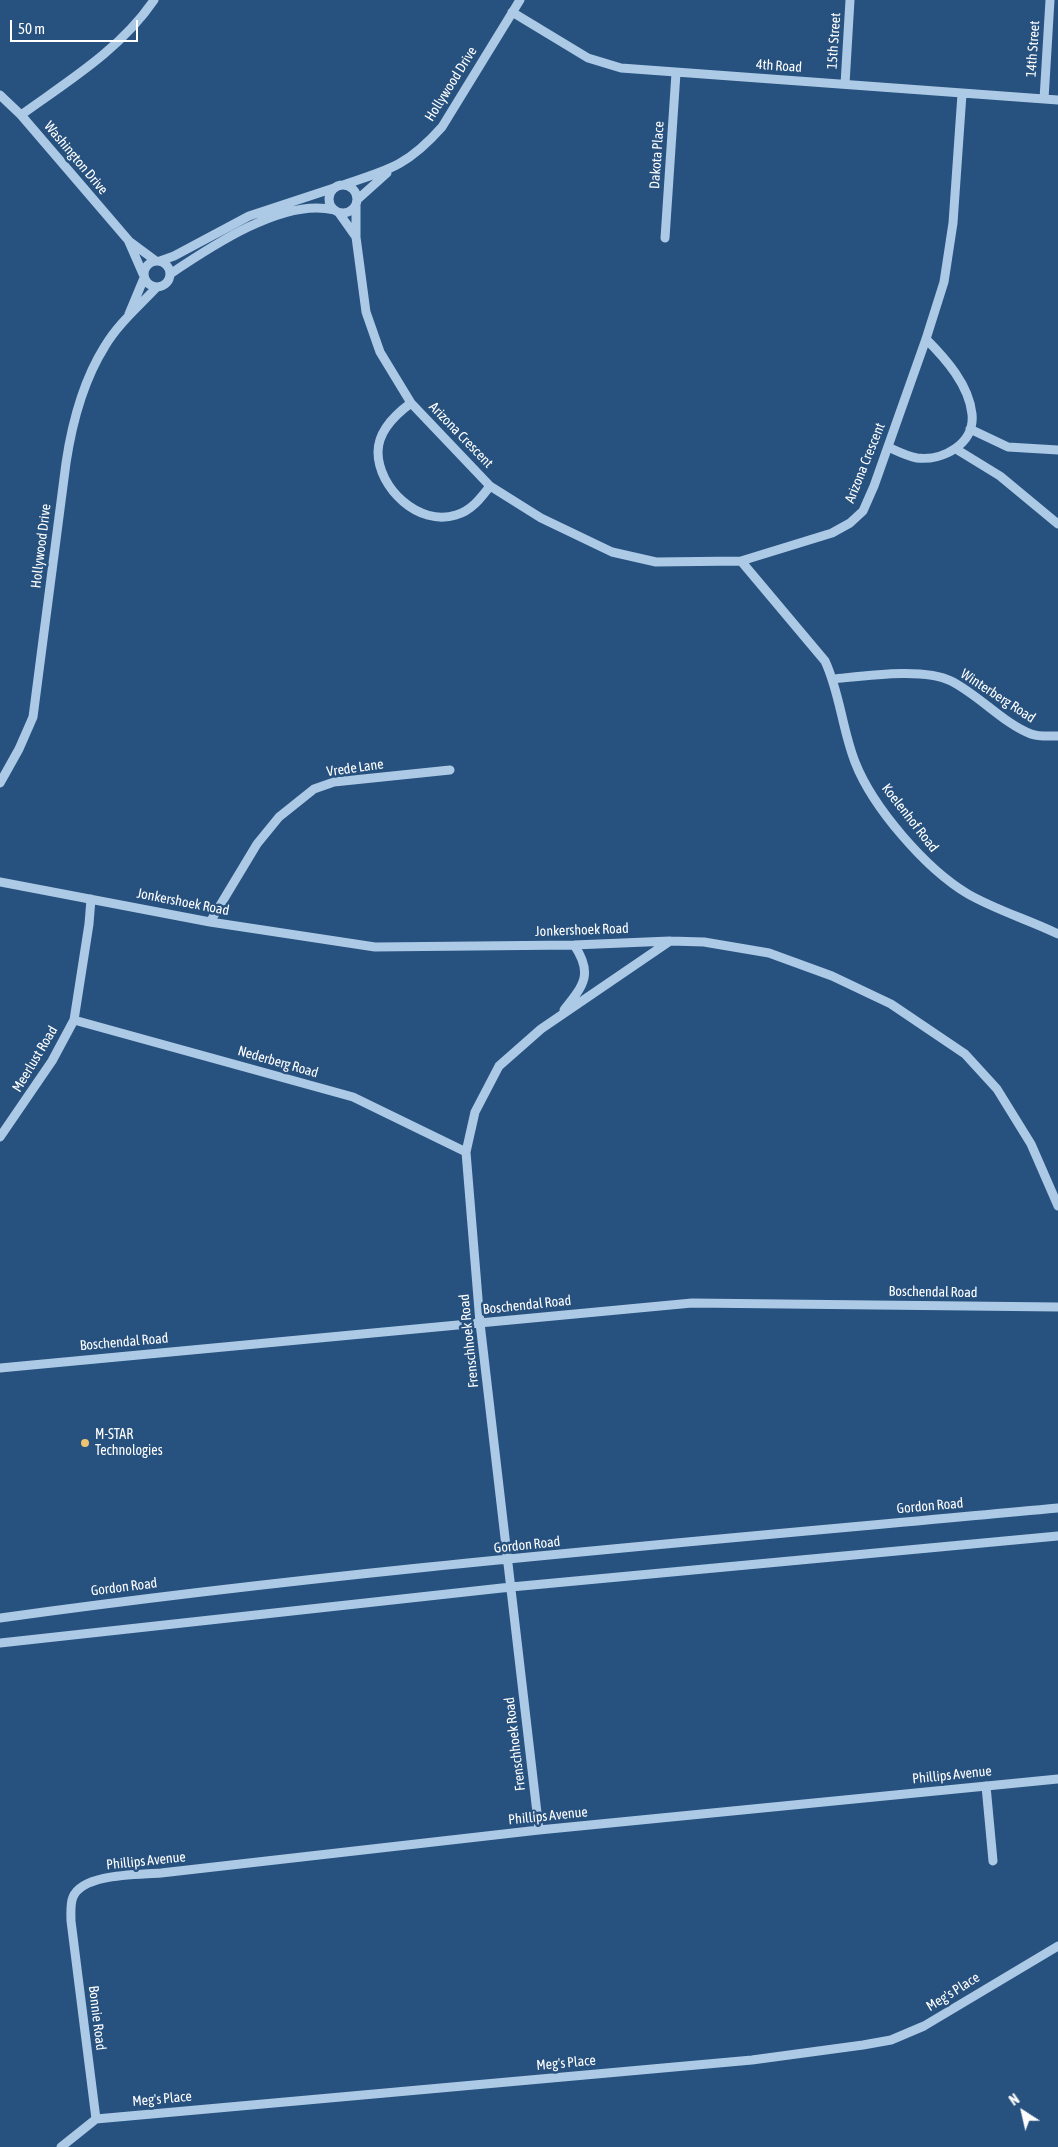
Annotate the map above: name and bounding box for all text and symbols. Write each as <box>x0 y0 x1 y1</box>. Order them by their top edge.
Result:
scale bar <box>12 10 140 42</box>
street label: 15th Street <box>824 12 844 70</box>
text: 50 m <box>18 20 45 37</box>
street label: 14th Street <box>1023 20 1043 78</box>
street label: Hollywood Drive <box>421 44 481 124</box>
street label: 4th Road <box>755 56 803 76</box>
street label: Washington Drive <box>41 118 111 198</box>
street label: Dakota Place <box>646 121 668 189</box>
street label: Arizona Crescent <box>425 399 497 471</box>
street label: Arizona Crescent <box>841 420 889 506</box>
street label: Hollywood Drive <box>27 503 55 589</box>
street label: Winterberg Road <box>957 666 1039 726</box>
street label: Vrede Lane <box>325 756 385 780</box>
street label: Koelenhof Road <box>878 780 942 856</box>
street label: Jonkershoek Road <box>135 885 231 919</box>
street label: Jonkershoek Road <box>535 920 629 940</box>
street label: Meerlust Road <box>9 1023 61 1095</box>
street label: Nederberg Road <box>236 1042 320 1082</box>
street label: Boschendal Road <box>888 1283 978 1301</box>
street label: Boschendal Road <box>482 1292 572 1318</box>
street label: Frenschhoek Road <box>456 1293 482 1389</box>
street label: Boschendal Road <box>79 1330 169 1354</box>
place label: M-STAR Technologies <box>95 1427 163 1460</box>
marker: M-STAR Technologies <box>79 1437 91 1449</box>
street label: Gordon Road <box>896 1495 964 1517</box>
street label: Gordon Road <box>493 1533 561 1557</box>
street label: Gordon Road <box>90 1575 158 1599</box>
street label: Frenschhoek Road <box>501 1696 529 1792</box>
street label: Phillips Avenue <box>911 1762 993 1788</box>
street label: Phillips Avenue <box>507 1803 589 1829</box>
street label: Phillips Avenue <box>105 1848 187 1874</box>
street label: Meg's Place <box>923 1969 983 2015</box>
street label: Bonnie Road <box>85 1985 109 2051</box>
street label: Meg's Place <box>536 2052 596 2074</box>
north arrow <box>998 2087 1048 2137</box>
street label: Meg's Place <box>132 2088 192 2110</box>
text: N <box>1006 2091 1022 2109</box>

